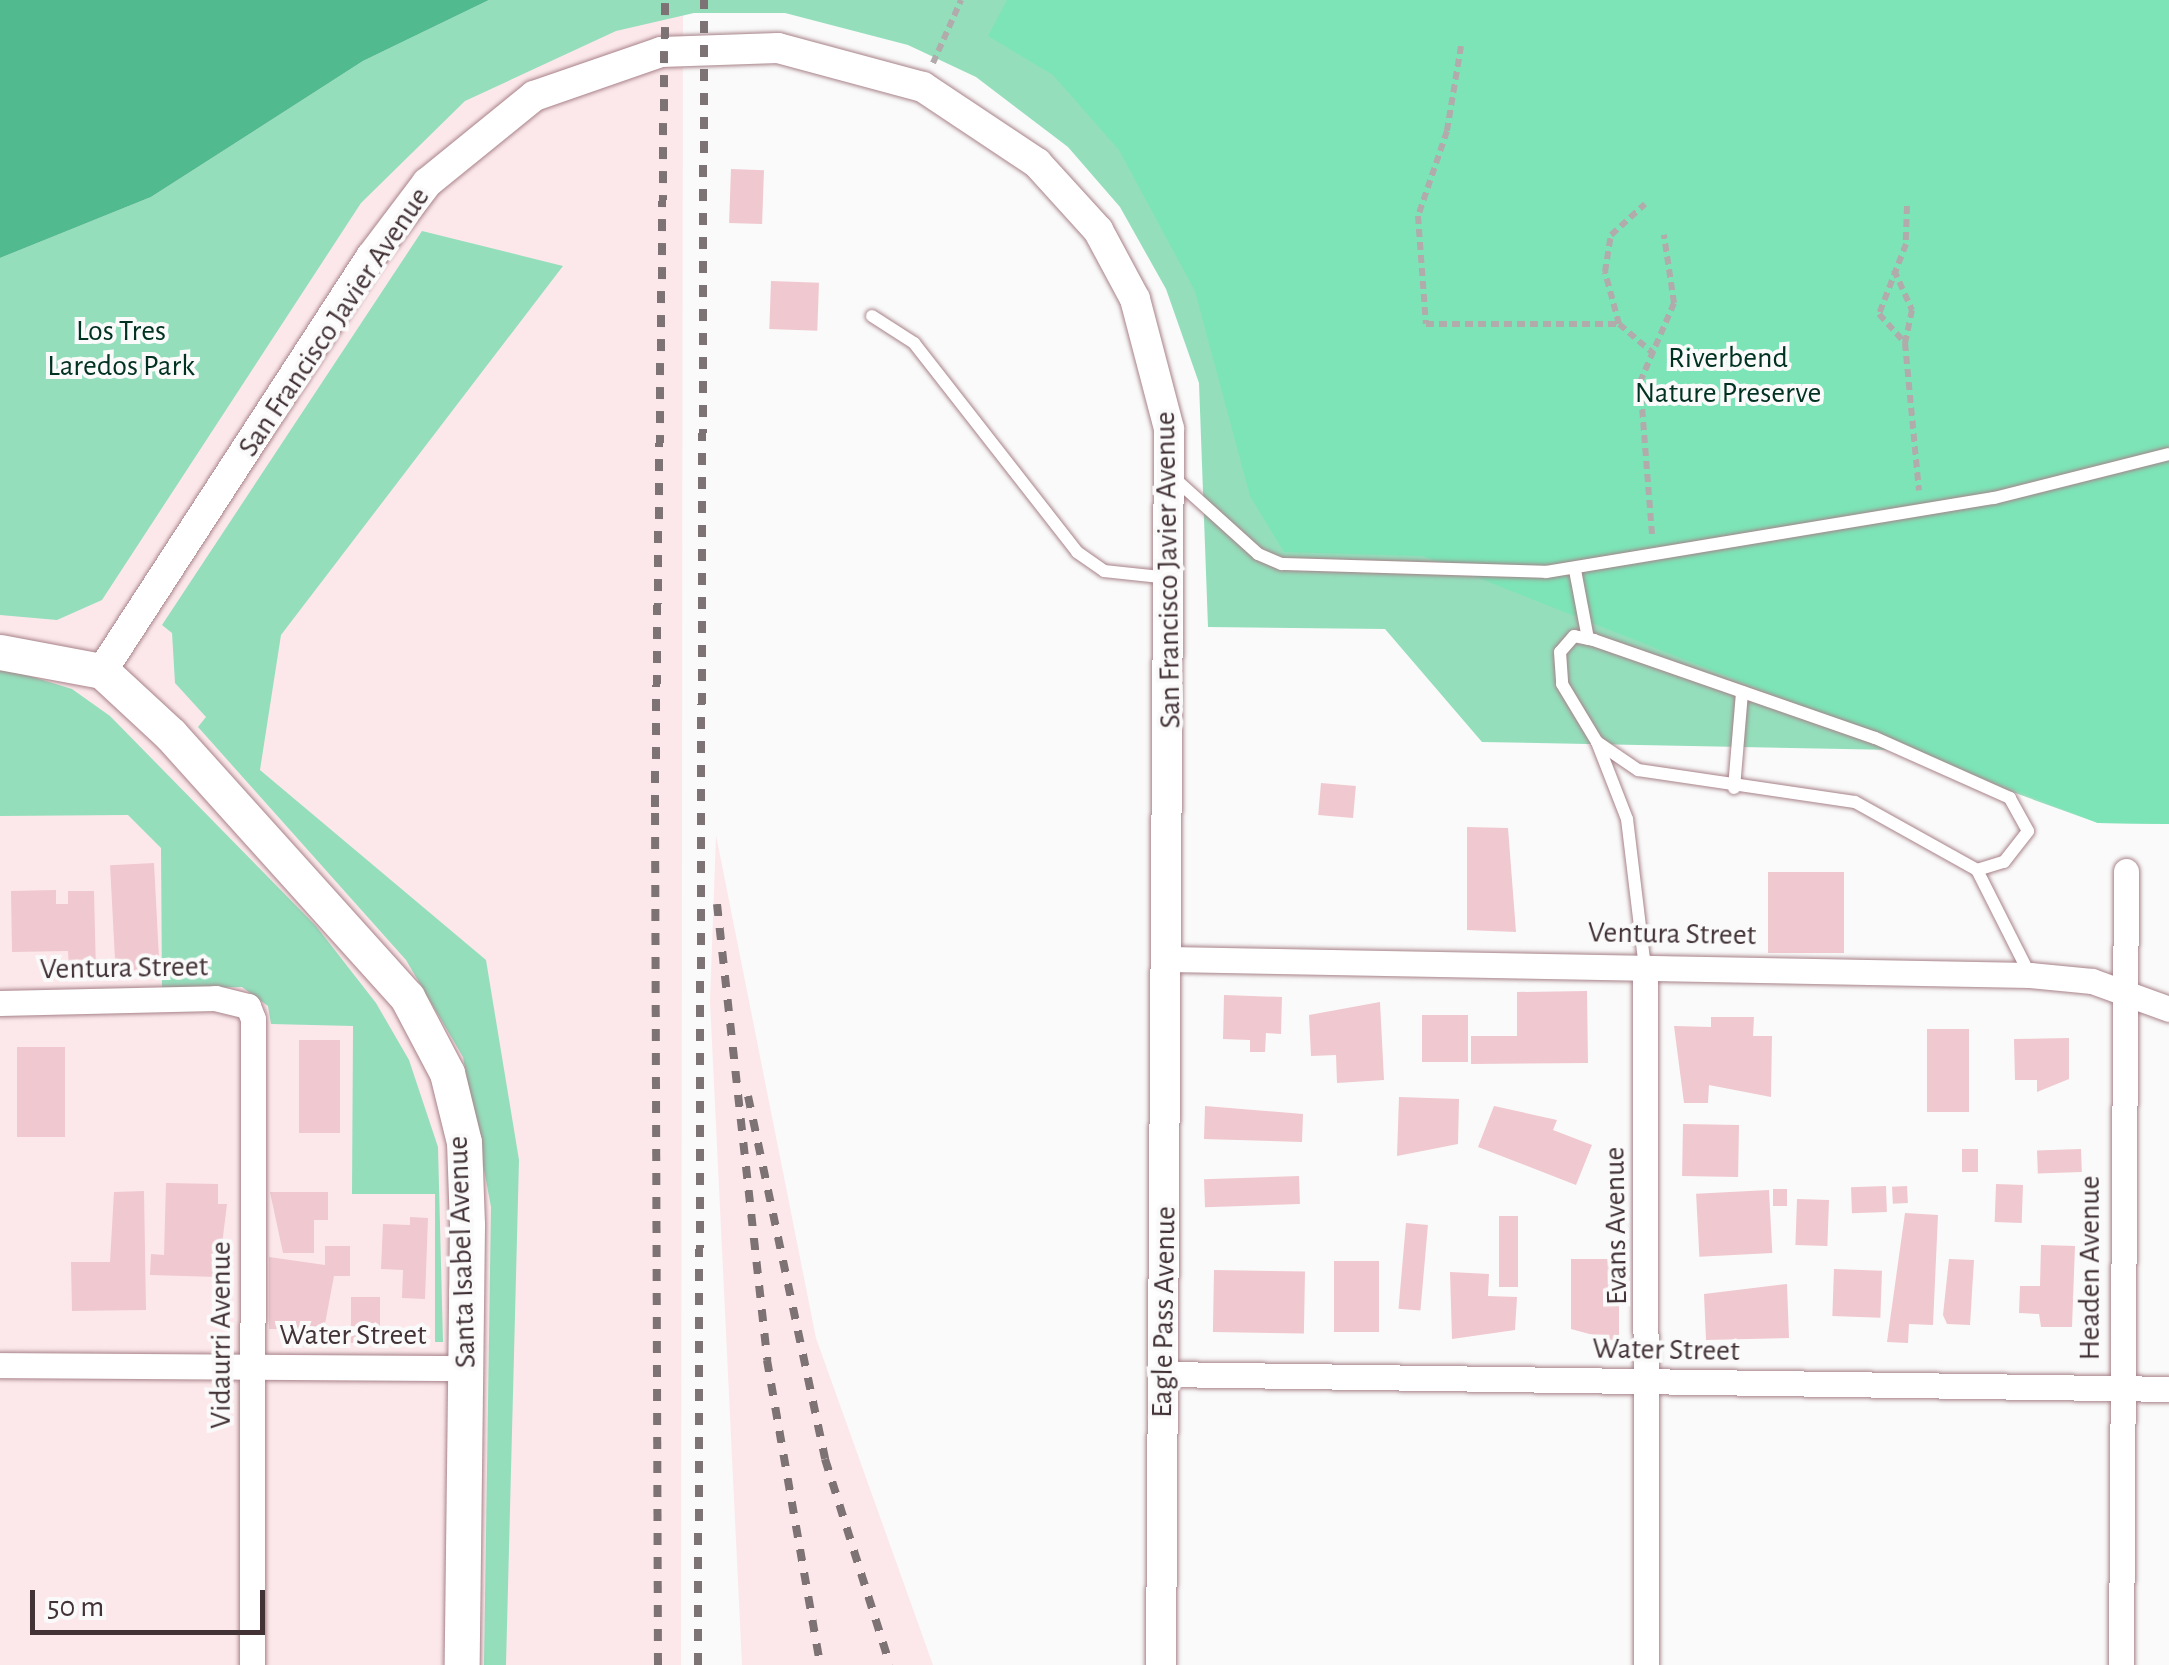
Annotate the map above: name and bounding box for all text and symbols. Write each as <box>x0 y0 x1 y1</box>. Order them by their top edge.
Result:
street label: San Francisco Javier Avenue <box>230 181 438 463</box>
park label: Los Tres Laredos Park <box>47 313 195 384</box>
park label: Riverbend Nature Preserve <box>1635 340 1821 410</box>
street label: San Francisco Javier Avenue <box>1147 411 1189 729</box>
street label: Ventura Street <box>1588 915 1756 953</box>
street label: Ventura Street <box>40 949 208 987</box>
street label: Santa Isabel Avenue <box>440 1135 484 1369</box>
street label: Evans Avenue <box>1597 1147 1635 1305</box>
street label: Headen Avenue <box>2072 1176 2108 1360</box>
street label: Eagle Pass Avenue <box>1144 1206 1184 1418</box>
street label: Vidaurri Avenue <box>203 1241 239 1429</box>
street label: Water Street <box>279 1317 427 1353</box>
street label: Water Street <box>1592 1331 1740 1369</box>
scale bar <box>35 1570 270 1632</box>
text: 50 m <box>47 1592 104 1622</box>

